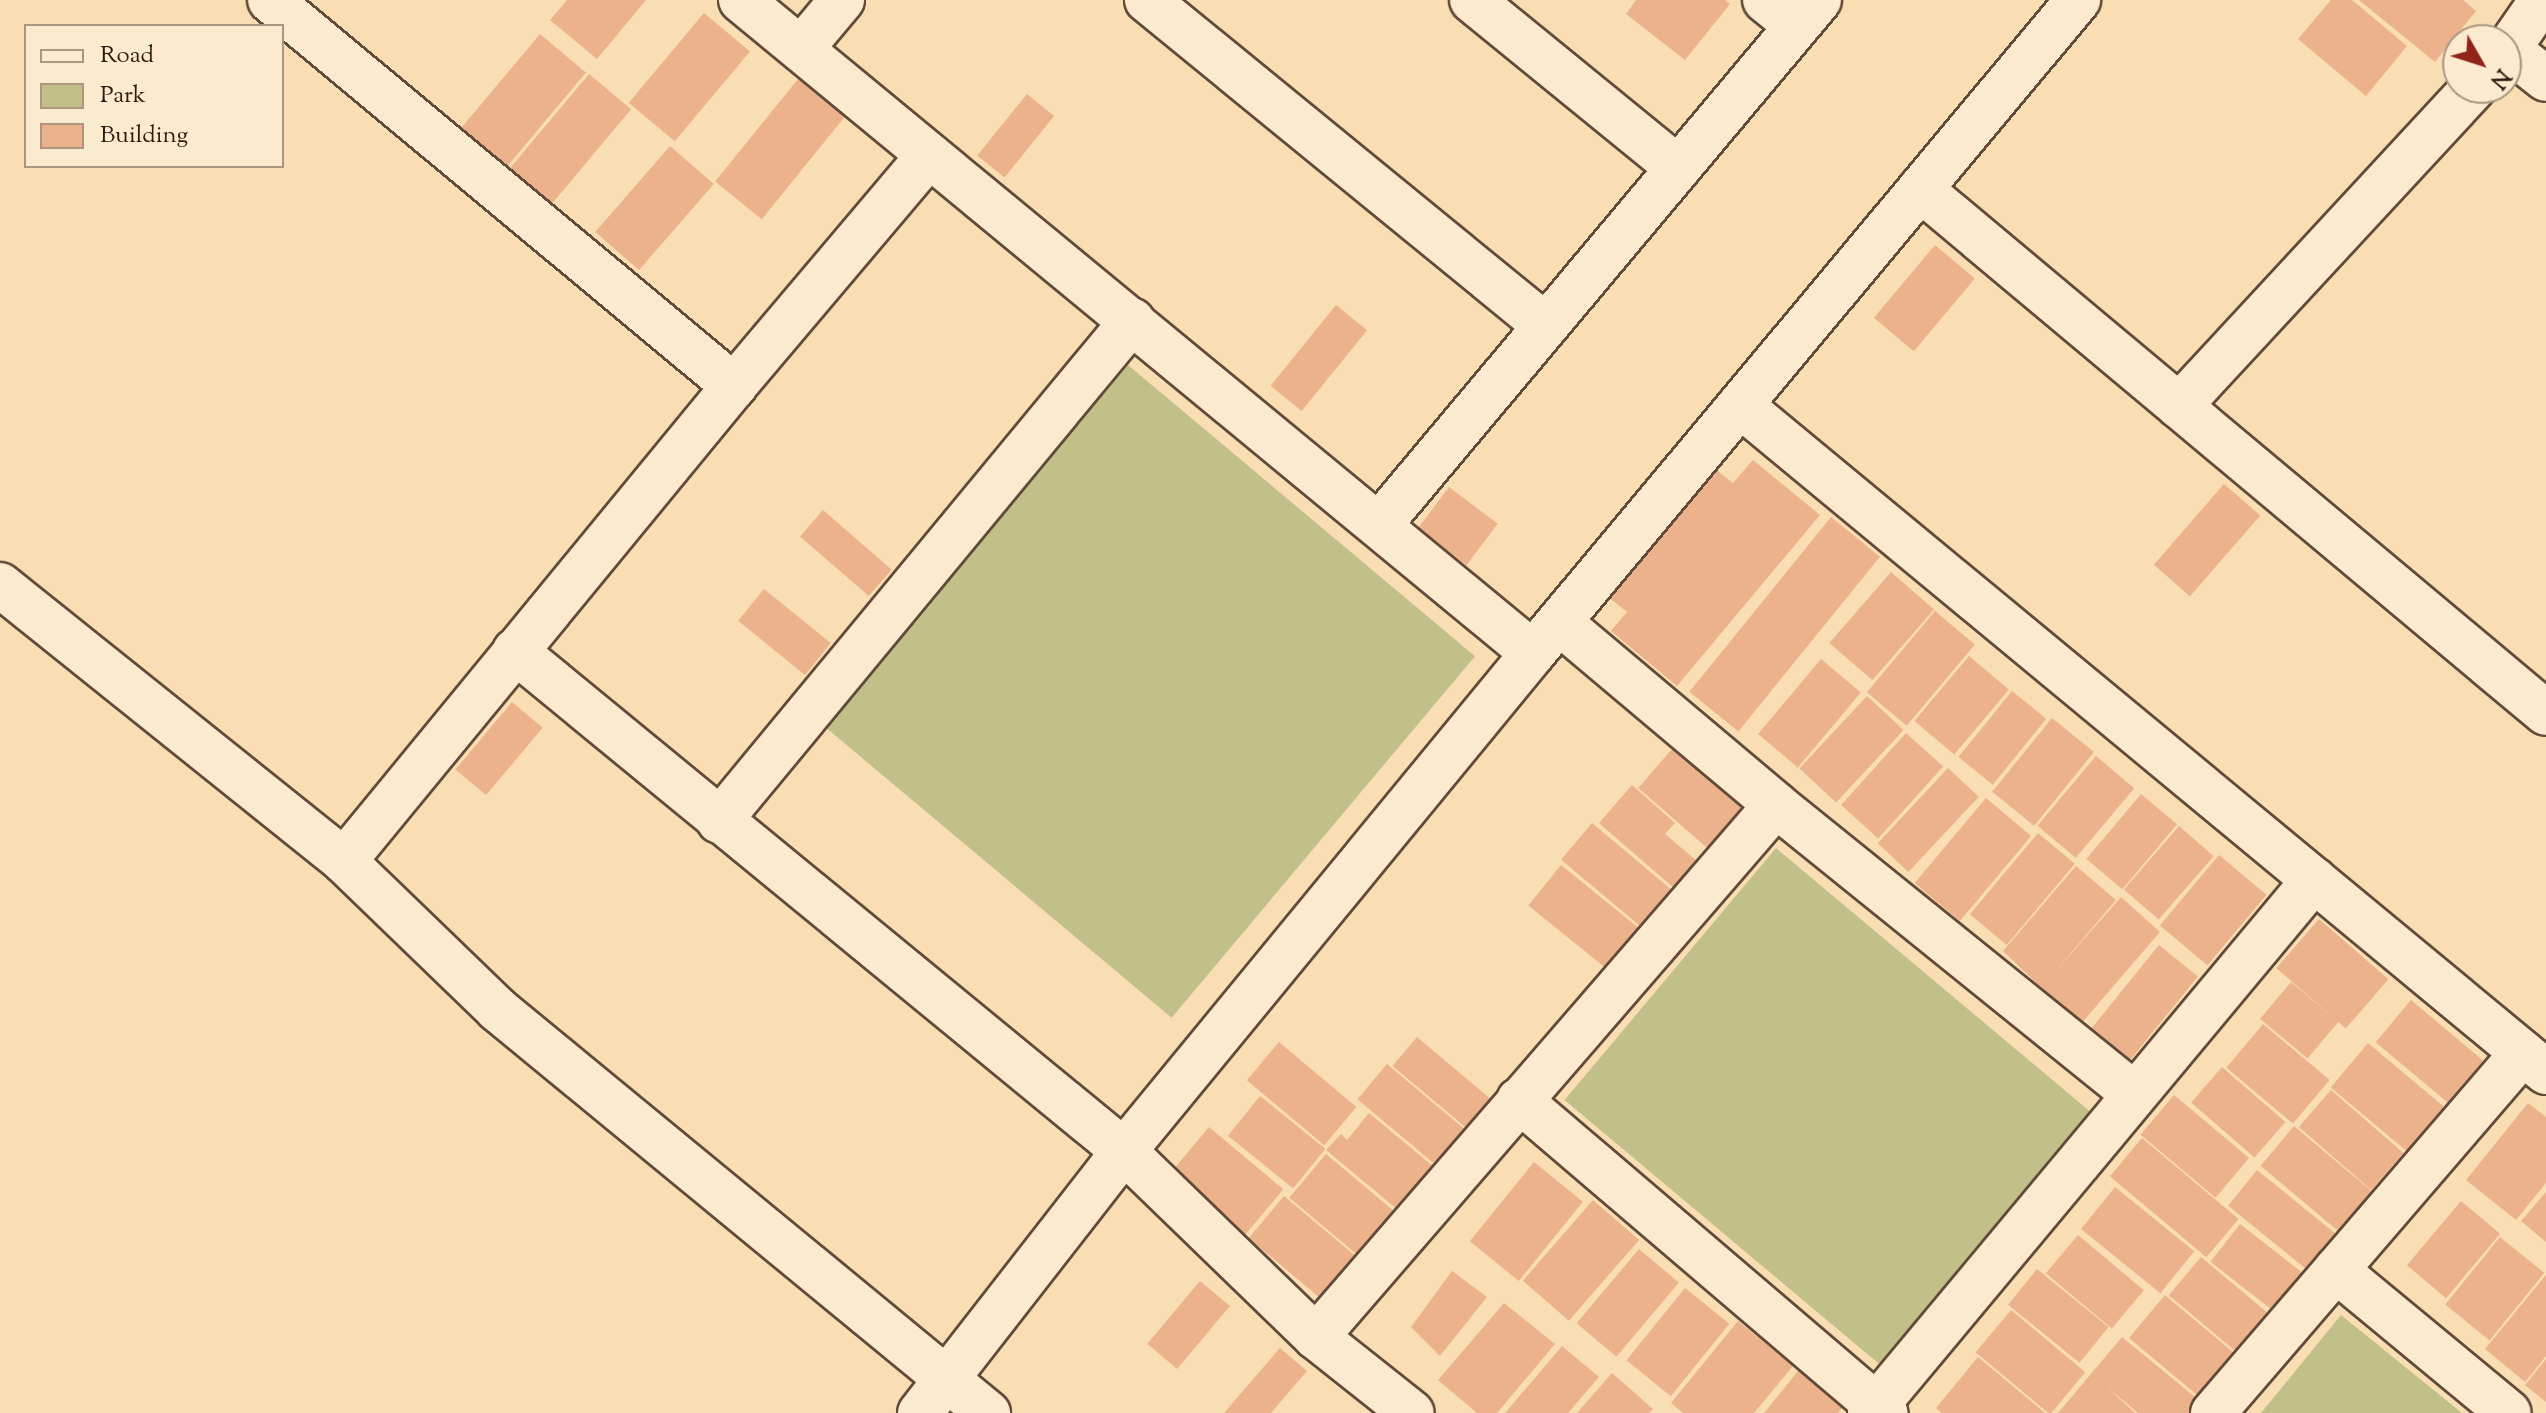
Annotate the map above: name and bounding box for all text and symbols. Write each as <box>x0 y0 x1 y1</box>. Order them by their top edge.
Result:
legend <box>24 24 284 168</box>
north arrow <box>2442 24 2522 104</box>
text: Road <box>100 39 154 73</box>
text: N <box>2481 61 2517 95</box>
text: Park <box>100 79 146 113</box>
text: Building <box>100 119 188 153</box>

